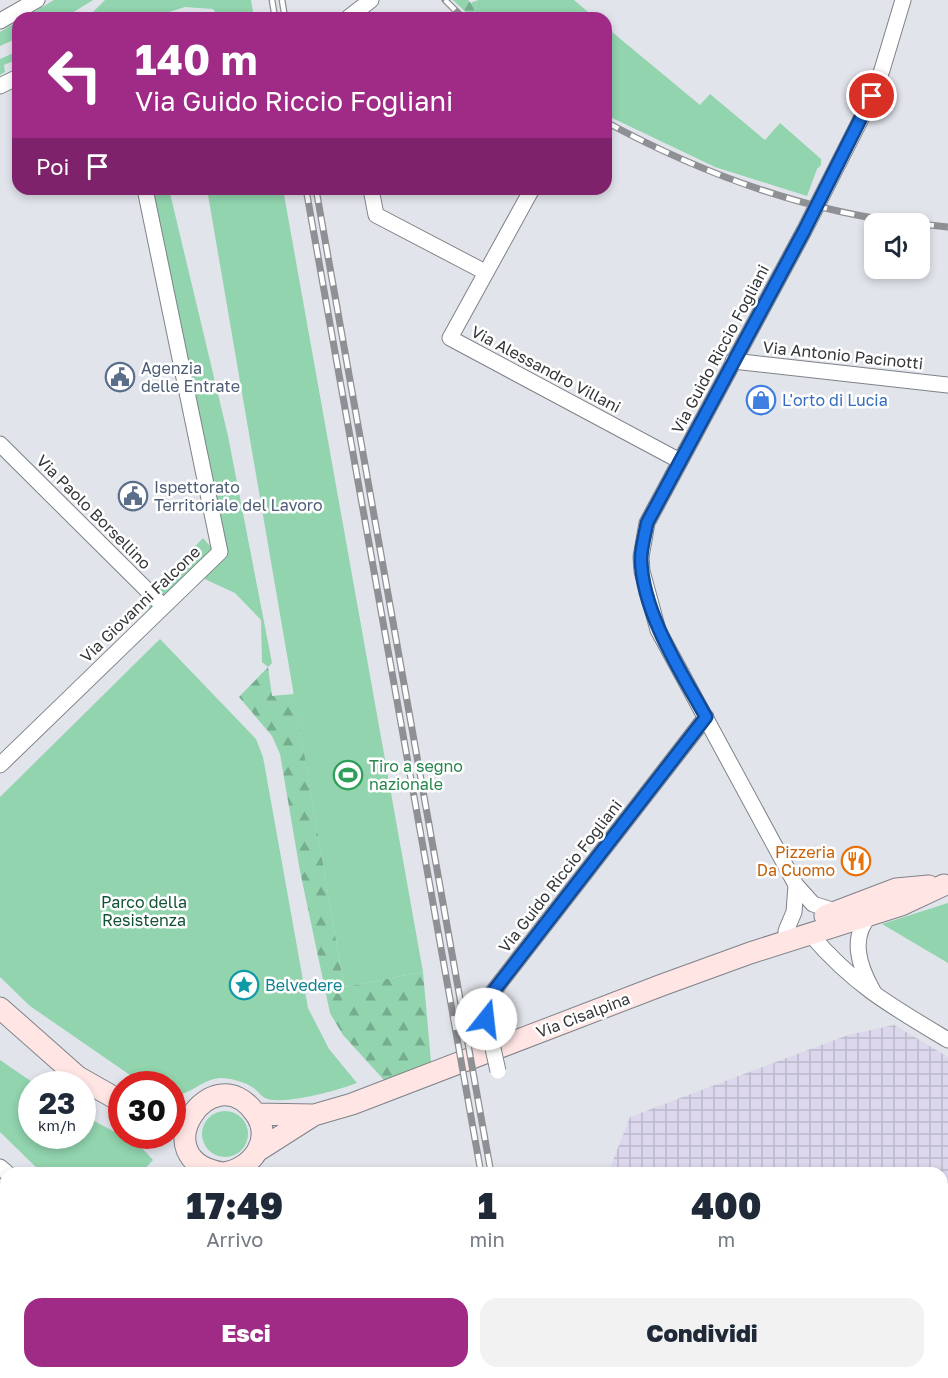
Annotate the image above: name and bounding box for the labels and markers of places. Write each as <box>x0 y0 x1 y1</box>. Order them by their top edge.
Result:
pin <box>846 70 897 121</box>
place label: Agenzia delle Entrate <box>141 358 240 396</box>
public building icon: Agenzia delle Entrate <box>104 361 136 393</box>
shop icon: L'orto di Lucia <box>745 384 777 416</box>
place label: L'orto di Lucia <box>782 390 888 410</box>
place label: Ispettorato Territoriale del Lavoro <box>154 477 323 515</box>
public building icon: Ispettorato Territoriale del Lavoro <box>117 480 149 512</box>
place label: Tiro a segno nazionale <box>369 756 463 794</box>
sports icon: Tiro a segno nazionale <box>332 759 364 791</box>
place label: Pizzeria Da Cuomo <box>757 842 835 880</box>
restaurant icon: Pizzeria Da Cuomo <box>840 845 872 877</box>
place icon: Belvedere <box>228 969 260 1001</box>
place label: Belvedere <box>265 975 342 995</box>

